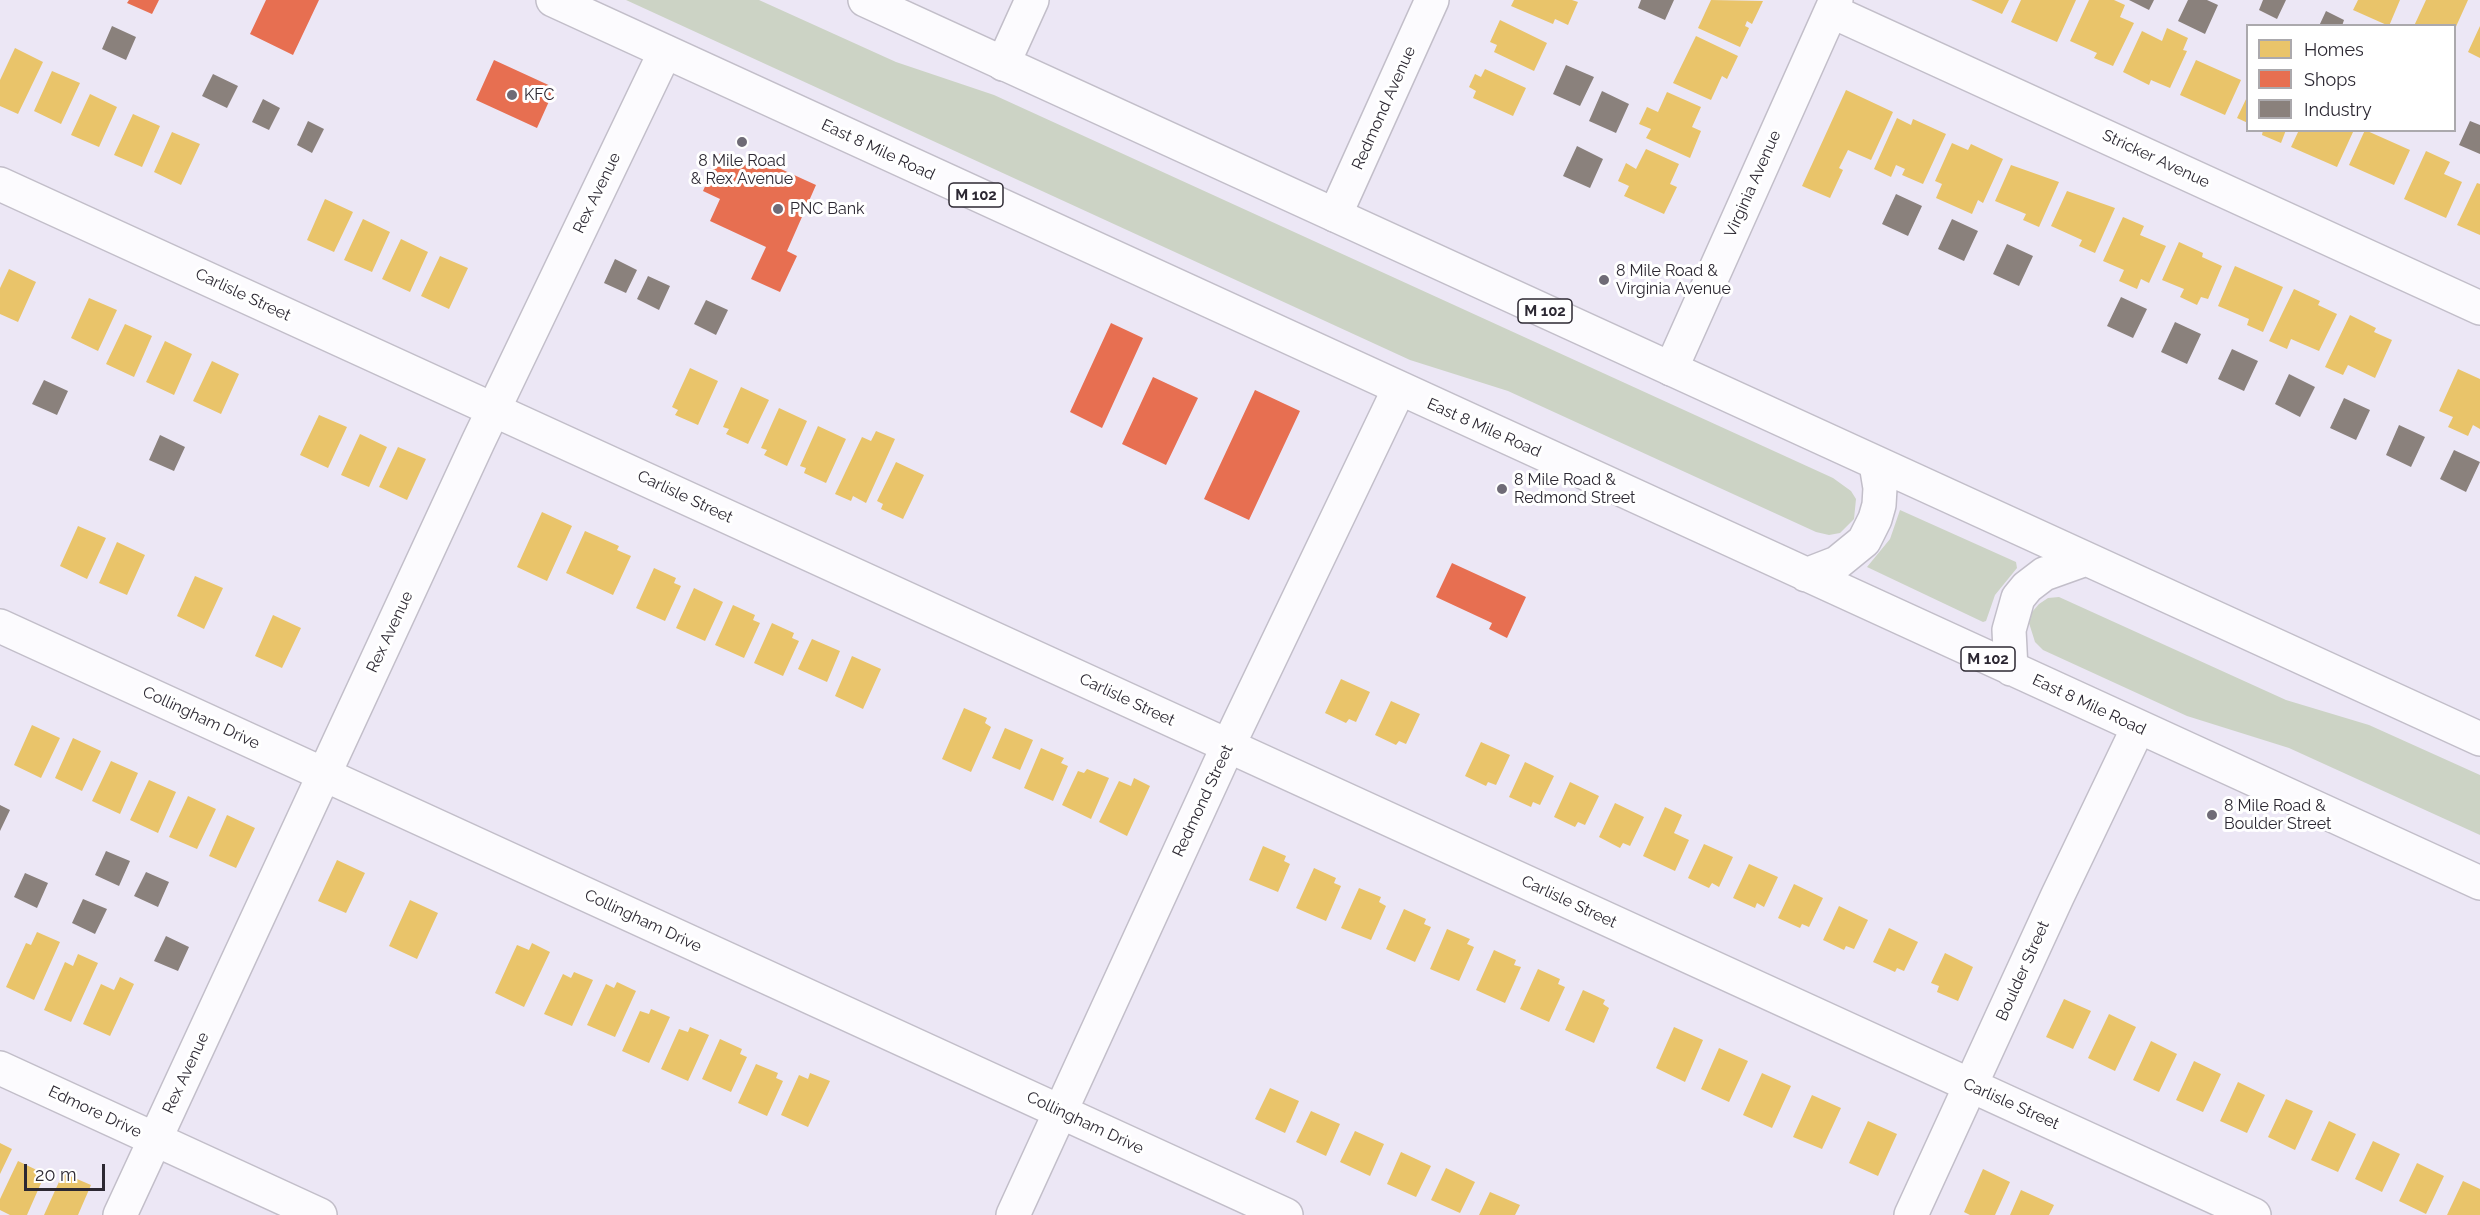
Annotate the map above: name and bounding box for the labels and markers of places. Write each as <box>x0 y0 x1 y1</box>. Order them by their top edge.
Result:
place label: KFC <box>524 85 554 105</box>
marker: KFC <box>505 88 519 102</box>
marker: 8 Mile Road & Rex Avenue <box>735 135 749 149</box>
place label: 8 Mile Road & Rex Avenue <box>691 151 793 189</box>
place label: PNC Bank <box>790 199 865 219</box>
marker: PNC Bank <box>771 202 785 216</box>
place label: 8 Mile Road & Virginia Avenue <box>1616 261 1731 299</box>
marker: 8 Mile Road & Virginia Avenue <box>1597 273 1611 287</box>
place label: 8 Mile Road & Redmond Street <box>1514 470 1635 508</box>
marker: 8 Mile Road & Redmond Street <box>1495 482 1509 496</box>
place label: 8 Mile Road & Boulder Street <box>2224 796 2331 834</box>
marker: 8 Mile Road & Boulder Street <box>2205 808 2219 822</box>

